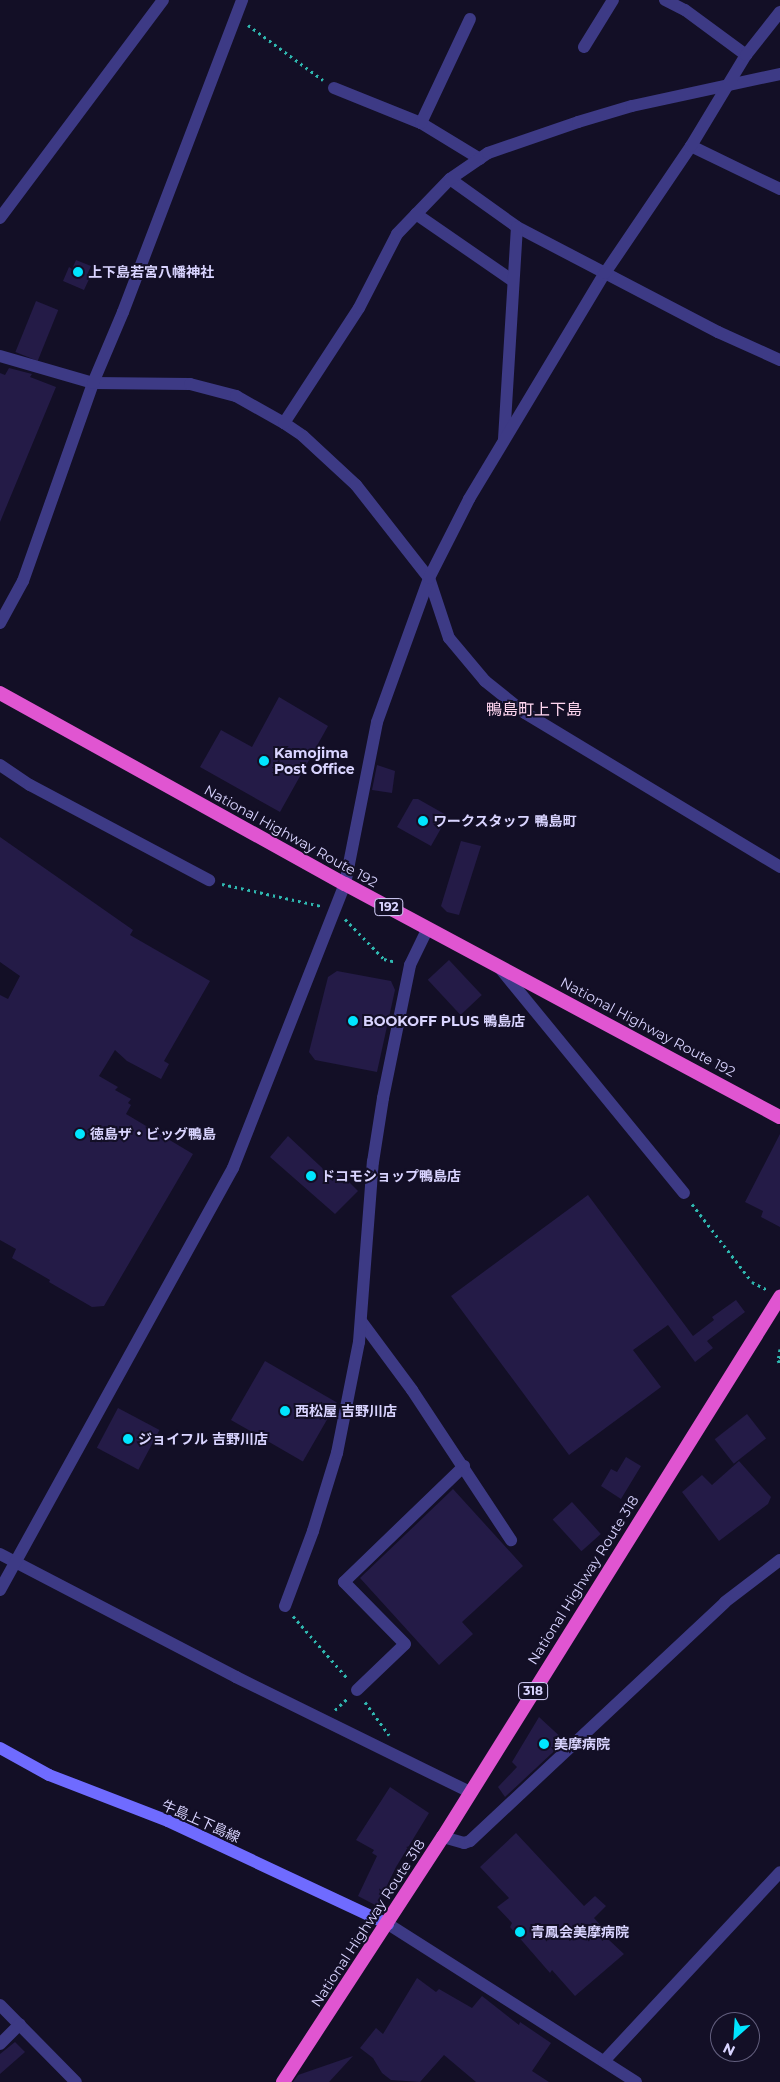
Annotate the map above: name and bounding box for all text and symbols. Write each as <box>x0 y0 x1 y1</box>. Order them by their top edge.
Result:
place label: 上下島若宮八幡神社 <box>88 264 214 280</box>
marker: 上下島若宮八幡神社 <box>72 266 84 278</box>
district label: 鴨島町上下島 <box>486 700 582 720</box>
place label: Kamojima Post Office <box>274 745 355 778</box>
marker: Kamojima Post Office <box>258 755 270 767</box>
street label: National Highway Route 192 <box>201 781 381 891</box>
place label: ワークスタッフ 鴨島町 <box>433 813 577 829</box>
marker: ワークスタッフ 鴨島町 <box>417 815 429 827</box>
road number: 192 <box>374 898 404 916</box>
street label: National Highway Route 192 <box>558 974 738 1080</box>
place label: BOOKOFF PLUS 鴨島店 <box>363 1013 525 1029</box>
marker: BOOKOFF PLUS 鴨島店 <box>347 1015 359 1027</box>
place label: 徳島ザ・ビッグ鴨島 <box>90 1126 216 1142</box>
marker: 徳島ザ・ビッグ鴨島 <box>74 1128 86 1140</box>
place label: ドコモショップ鴨島店 <box>321 1168 461 1184</box>
marker: ドコモショップ鴨島店 <box>305 1170 317 1182</box>
place label: 西松屋 吉野川店 <box>295 1403 397 1419</box>
marker: 西松屋 吉野川店 <box>279 1405 291 1417</box>
place label: ジョイフル 吉野川店 <box>138 1431 268 1447</box>
marker: ジョイフル 吉野川店 <box>122 1433 134 1445</box>
street label: National Highway Route 318 <box>524 1492 642 1668</box>
road number: 318 <box>518 1682 548 1700</box>
place label: 美摩病院 <box>554 1736 610 1752</box>
marker: 美摩病院 <box>538 1738 550 1750</box>
street label: 牛島上下島線 <box>159 1796 243 1846</box>
street label: National Highway Route 318 <box>308 1836 428 2010</box>
place label: 青鳳会美摩病院 <box>531 1924 629 1940</box>
marker: 青鳳会美摩病院 <box>513 1925 527 1939</box>
north arrow <box>710 2012 760 2062</box>
text: N <box>720 2039 738 2060</box>

